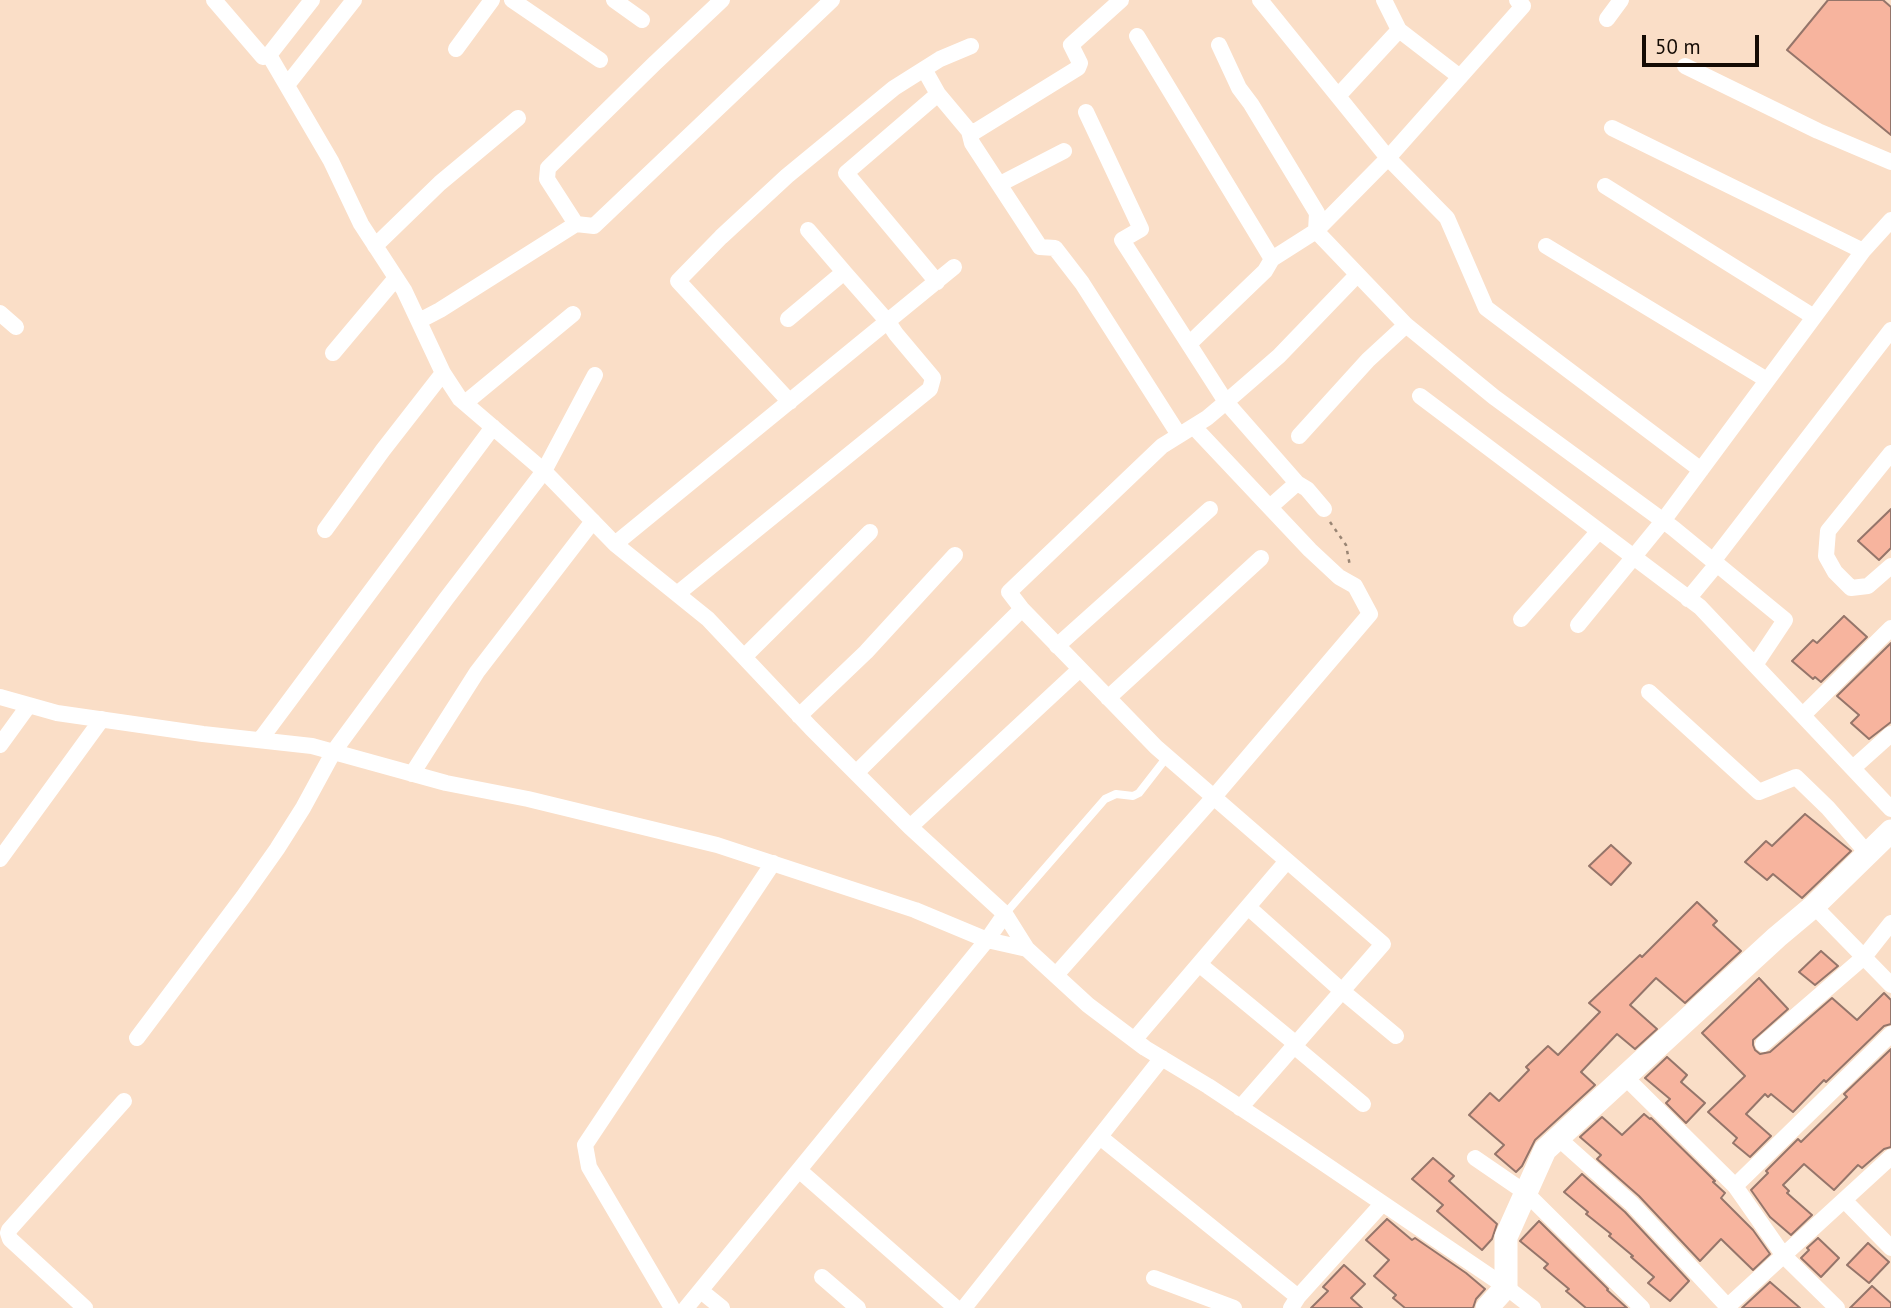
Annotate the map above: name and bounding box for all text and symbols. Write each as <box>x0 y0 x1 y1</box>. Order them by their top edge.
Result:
scale bar <box>1646 21 1763 65</box>
text: 50 m <box>1655 33 1701 60</box>

